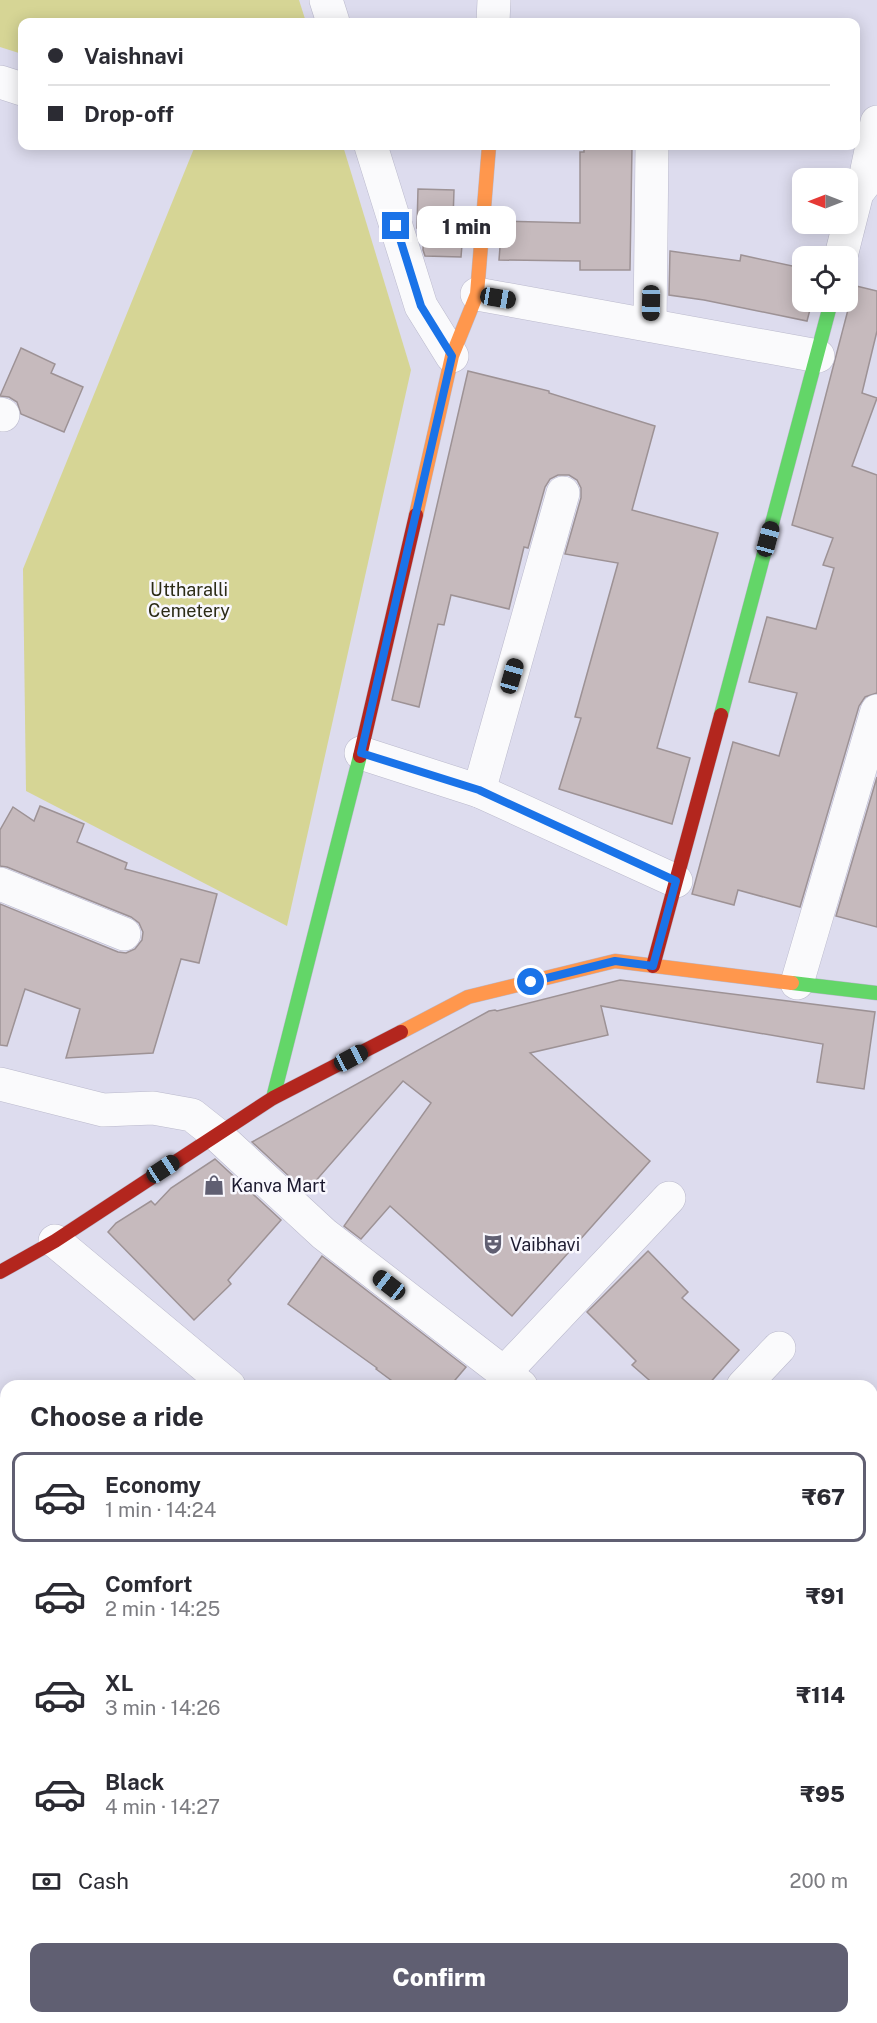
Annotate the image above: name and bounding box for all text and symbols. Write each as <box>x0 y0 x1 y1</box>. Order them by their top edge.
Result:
text: Vaishnavi <box>84 43 184 69</box>
text: Drop-off <box>84 101 174 127</box>
north arrow <box>792 168 858 234</box>
map controls <box>792 168 858 312</box>
callout: 1 min <box>417 205 516 247</box>
route end <box>382 212 409 239</box>
text: 1 min <box>442 215 491 239</box>
button: locate <box>792 246 858 312</box>
car <box>642 285 660 321</box>
car <box>479 286 517 310</box>
car <box>755 519 781 559</box>
park label: Uttharalli Cemetery <box>148 579 230 621</box>
car <box>498 656 526 696</box>
route start <box>517 968 544 995</box>
car <box>331 1042 371 1074</box>
car <box>143 1152 183 1186</box>
shop icon: Kanva Mart <box>202 1173 226 1197</box>
place label: Kanva Mart <box>231 1175 326 1196</box>
theatre icon: Vaibhavi <box>481 1232 505 1256</box>
place label: Vaibhavi <box>510 1234 580 1255</box>
car <box>369 1267 409 1303</box>
text: Choose a ride <box>30 1400 204 1432</box>
icon: car <box>33 1470 87 1524</box>
text: Economy <box>105 1472 201 1498</box>
text: ₹67 <box>802 1484 845 1510</box>
text: 1 min · 14:24 <box>105 1498 216 1522</box>
icon: car <box>33 1569 87 1623</box>
text: Comfort <box>105 1571 192 1597</box>
text: ₹91 <box>806 1583 845 1609</box>
text: 2 min · 14:25 <box>105 1597 220 1621</box>
icon: car <box>33 1668 87 1722</box>
text: XL <box>105 1670 133 1696</box>
text: ₹114 <box>796 1682 845 1708</box>
text: 3 min · 14:26 <box>105 1696 221 1720</box>
icon: car <box>33 1767 87 1821</box>
text: Black <box>105 1769 164 1795</box>
text: ₹95 <box>800 1781 845 1807</box>
text: 4 min · 14:27 <box>105 1795 220 1819</box>
icon: cash <box>30 1865 63 1898</box>
text: Cash <box>78 1868 129 1894</box>
text: 200 m <box>790 1869 848 1893</box>
button: Confirm <box>30 1943 848 2012</box>

